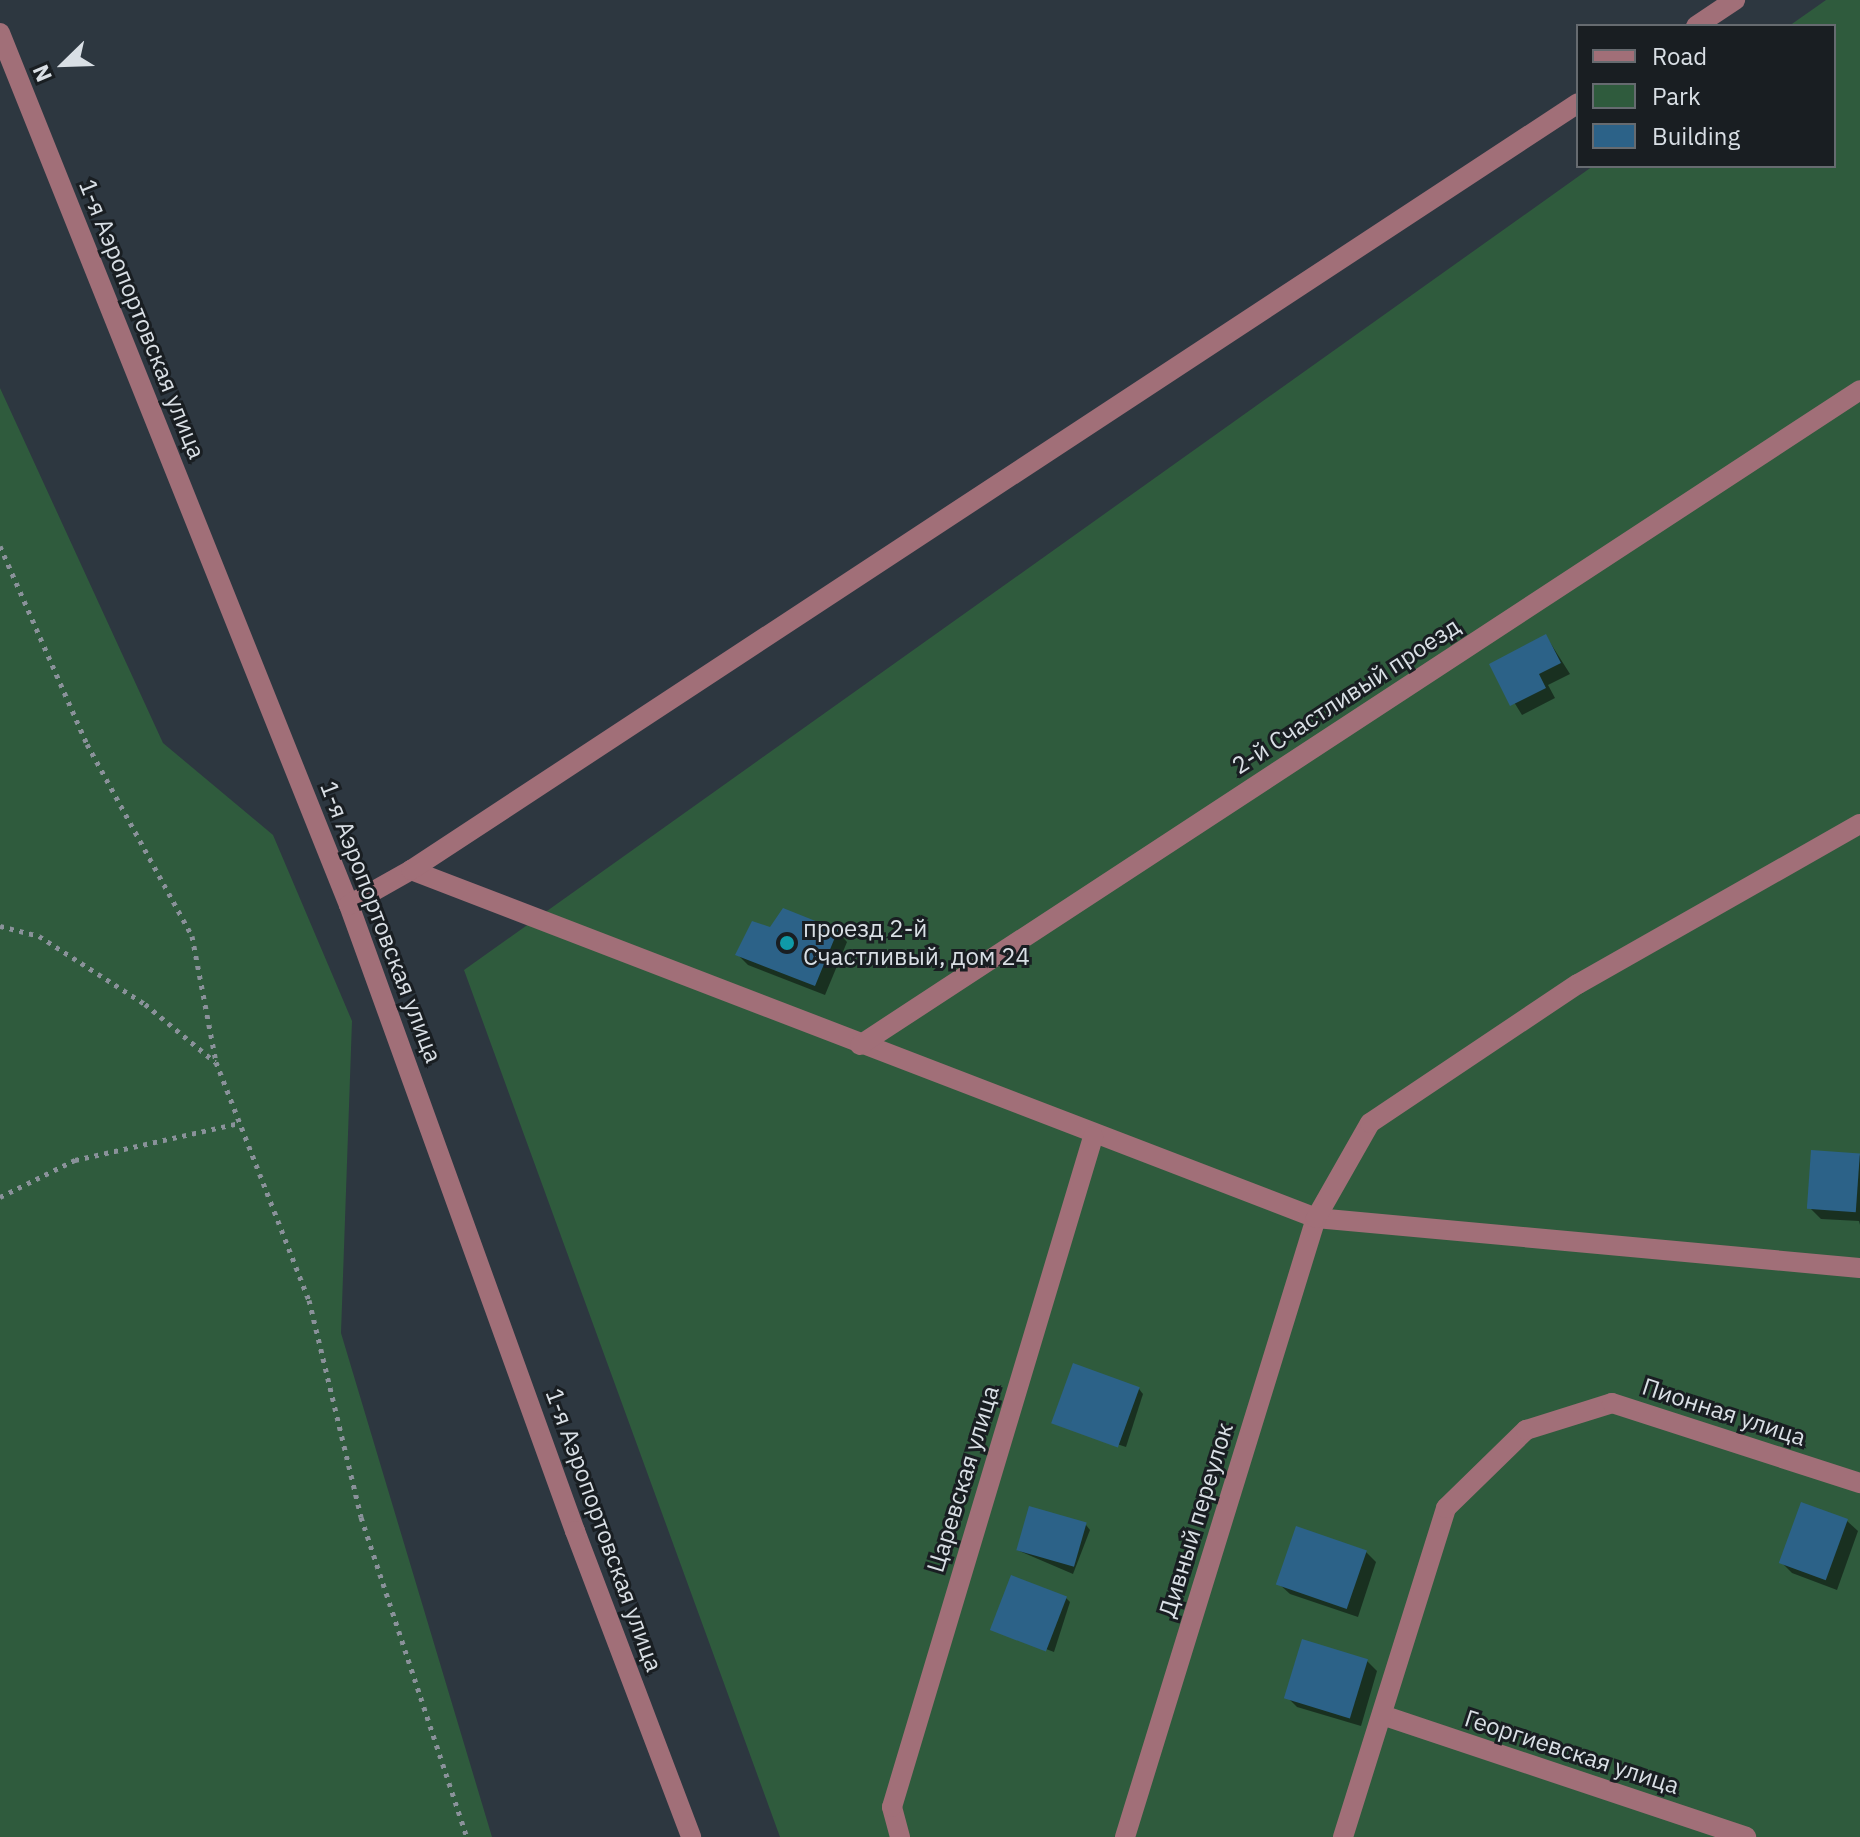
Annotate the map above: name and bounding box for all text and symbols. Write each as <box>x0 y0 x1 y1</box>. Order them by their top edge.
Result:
north arrow <box>24 24 104 104</box>
legend <box>1576 24 1836 168</box>
text: Road <box>1652 40 1707 72</box>
text: N <box>25 61 58 87</box>
text: Park <box>1652 80 1701 112</box>
text: Building <box>1652 120 1740 152</box>
street label: 1-я Аэропортовская улица <box>73 175 211 463</box>
street label: 2-й Счастливый проезд <box>1227 612 1465 780</box>
street label: 1-я Аэропортовская улица <box>314 777 448 1067</box>
place label: проезд 2-й Счастливый, дом 24 <box>803 915 1030 971</box>
marker: проезд 2-й Счастливый, дом 24 <box>778 934 796 952</box>
street label: Пионная улица <box>1639 1372 1809 1452</box>
street label: Царевская улица <box>921 1382 1005 1576</box>
street label: 1-я Аэропортовская улица <box>539 1385 669 1675</box>
street label: Дивный переулок <box>1153 1419 1239 1621</box>
street label: Георгиевская улица <box>1461 1704 1683 1800</box>

